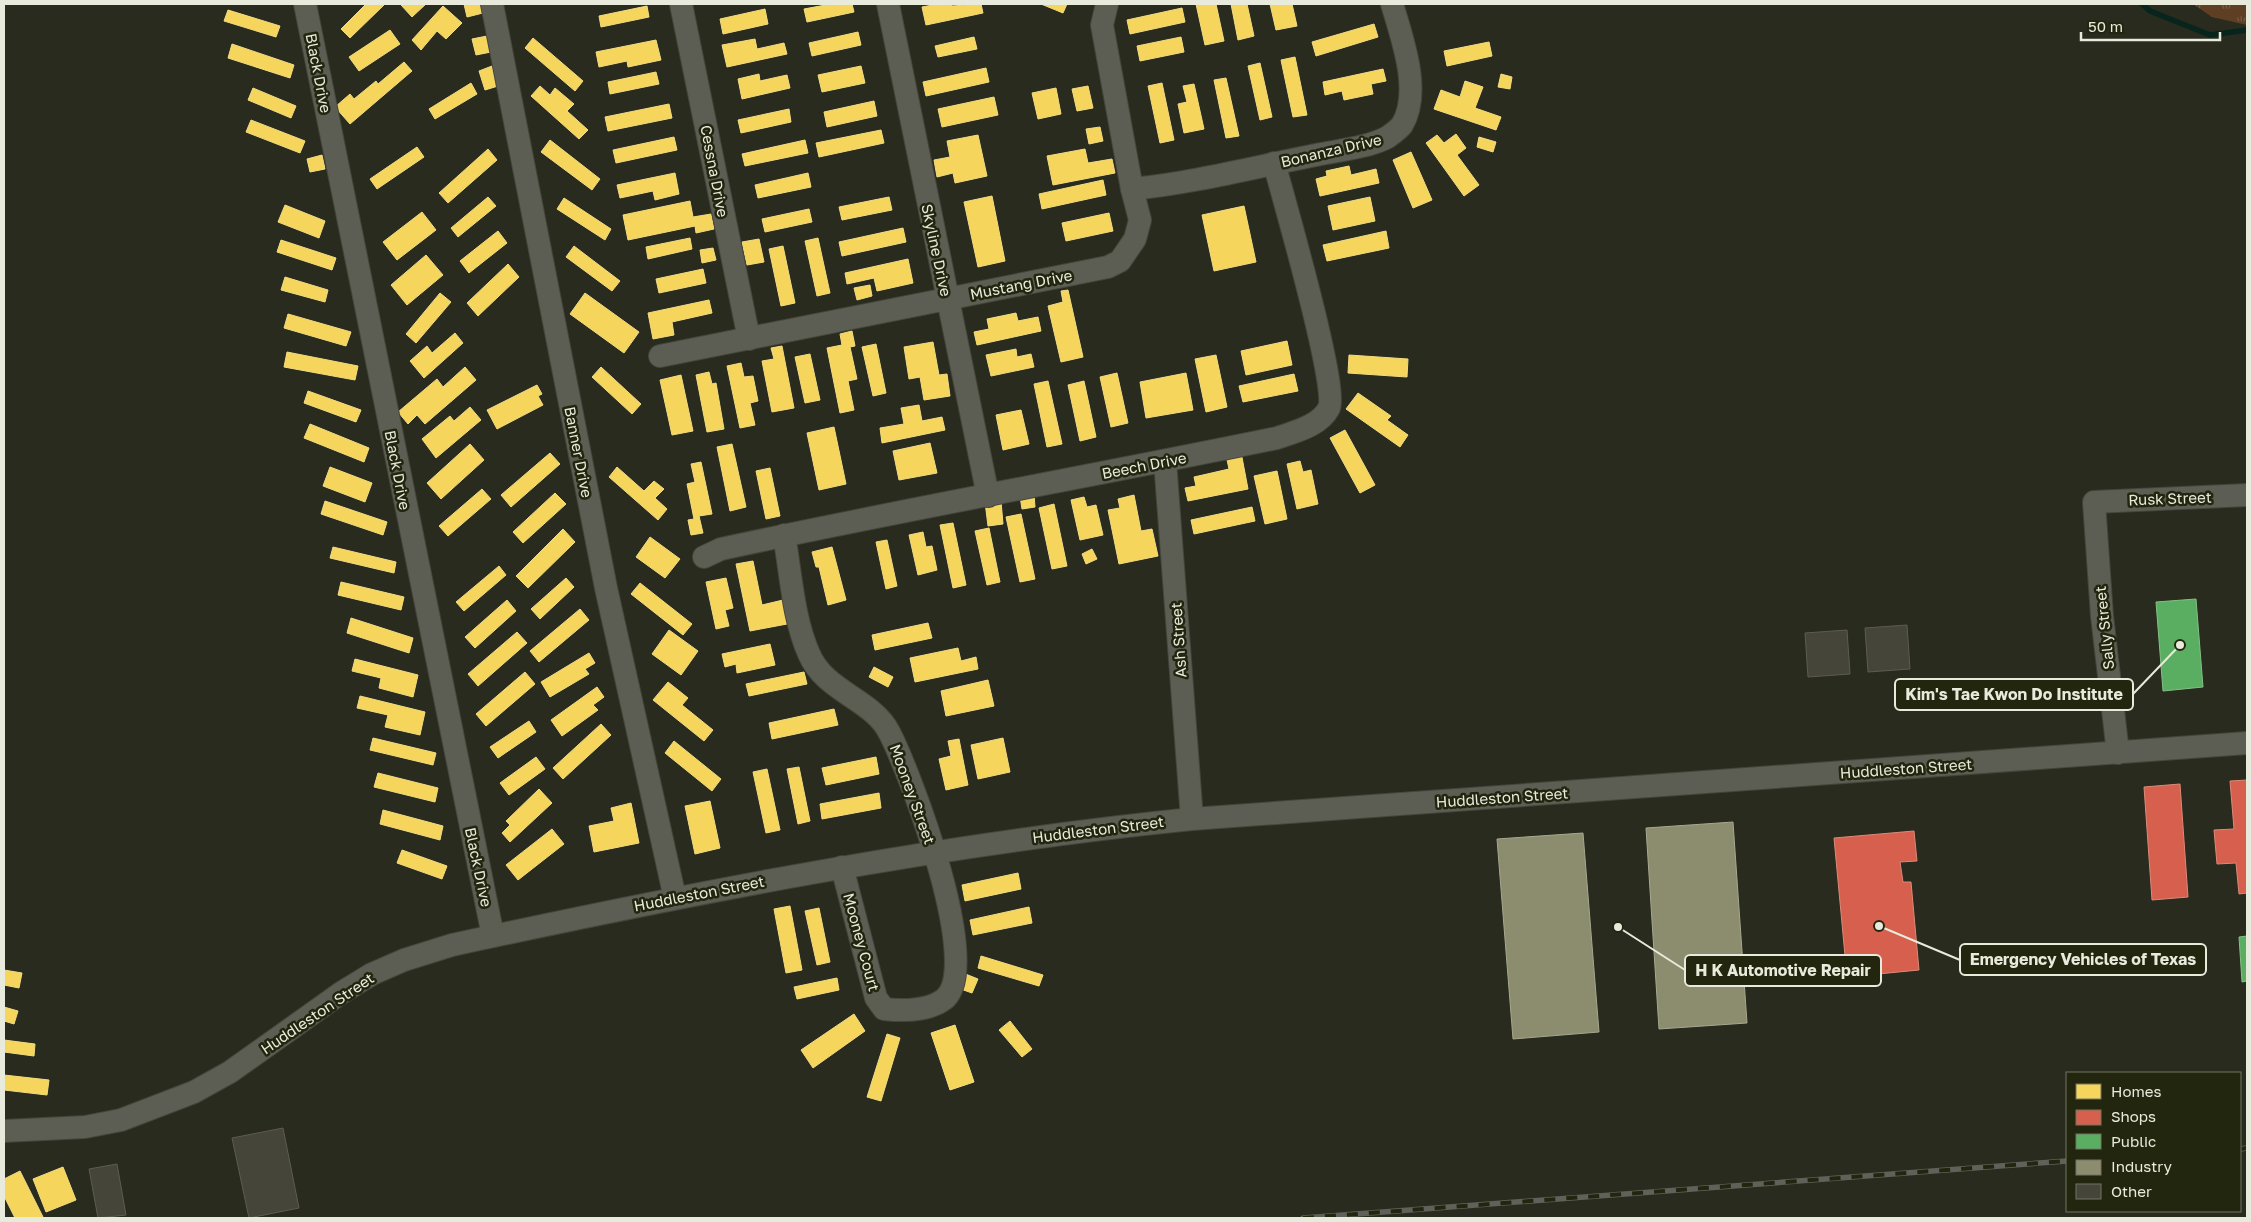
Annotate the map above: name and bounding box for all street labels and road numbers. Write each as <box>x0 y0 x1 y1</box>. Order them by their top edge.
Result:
street label: Black Drive <box>302 32 336 115</box>
street label: Cessna Drive <box>697 123 733 219</box>
street label: Bonanza Drive <box>1279 130 1384 170</box>
street label: Skyline Drive <box>918 202 956 298</box>
street label: Mustang Drive <box>968 265 1074 303</box>
street label: Banner Drive <box>561 405 597 499</box>
street label: Black Drive <box>381 429 415 512</box>
street label: Beech Drive <box>1100 448 1188 482</box>
street label: Rusk Street <box>2128 488 2212 508</box>
street label: Sally Street <box>2091 585 2117 671</box>
street label: Ash Street <box>1166 602 1190 678</box>
street label: Mooney Street <box>887 742 939 846</box>
street label: Huddleston Street <box>1839 754 1973 782</box>
street label: Huddleston Street <box>1435 783 1569 811</box>
street label: Huddleston Street <box>1031 812 1165 846</box>
street label: Black Drive <box>462 826 496 909</box>
street label: Huddleston Street <box>632 872 766 914</box>
street label: Mooney Court <box>840 891 884 993</box>
street label: Huddleston Street <box>257 968 377 1058</box>

